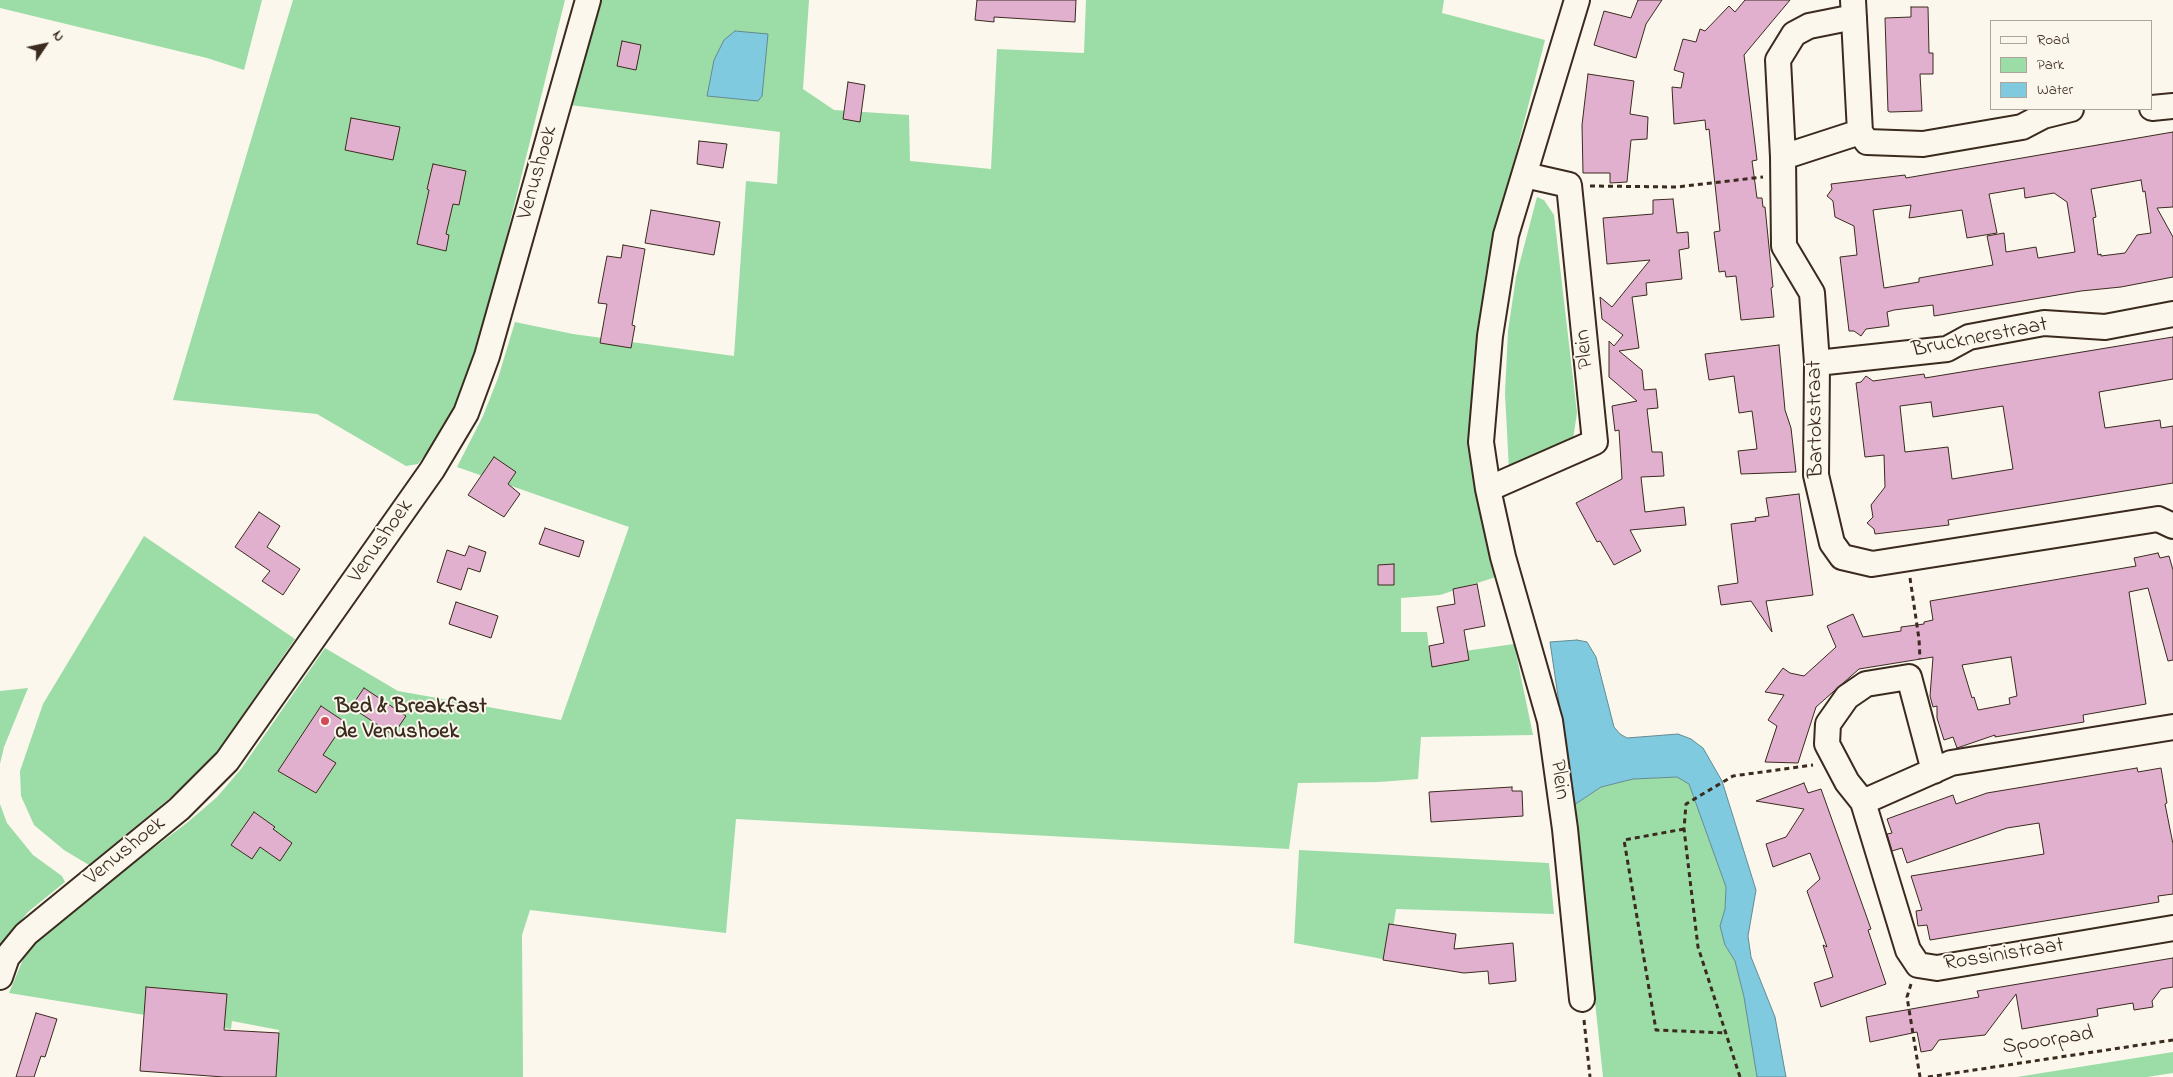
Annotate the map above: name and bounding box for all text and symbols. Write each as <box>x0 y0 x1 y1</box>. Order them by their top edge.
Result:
north arrow <box>20 20 70 70</box>
legend <box>1990 20 2153 110</box>
text: N <box>46 27 69 46</box>
text: Road <box>2037 29 2070 51</box>
text: Park <box>2037 54 2064 76</box>
text: Water <box>2037 79 2073 101</box>
street label: Venushoek <box>513 123 565 223</box>
street label: Brucknerstraat <box>1910 313 2050 365</box>
street label: Plein <box>1571 328 1601 370</box>
street label: Bartokstraat <box>1803 360 1831 478</box>
street label: Venushoek <box>344 495 420 589</box>
place label: Bed & Breakfast de Venushoek <box>335 695 487 746</box>
marker: Bed & Breakfast de Venushoek <box>319 715 331 727</box>
street label: Plein <box>1542 758 1574 802</box>
street label: Venushoek <box>80 811 172 893</box>
street label: Rossinistraat <box>1942 933 2066 979</box>
street label: Spoorpad <box>2000 1022 2096 1062</box>

